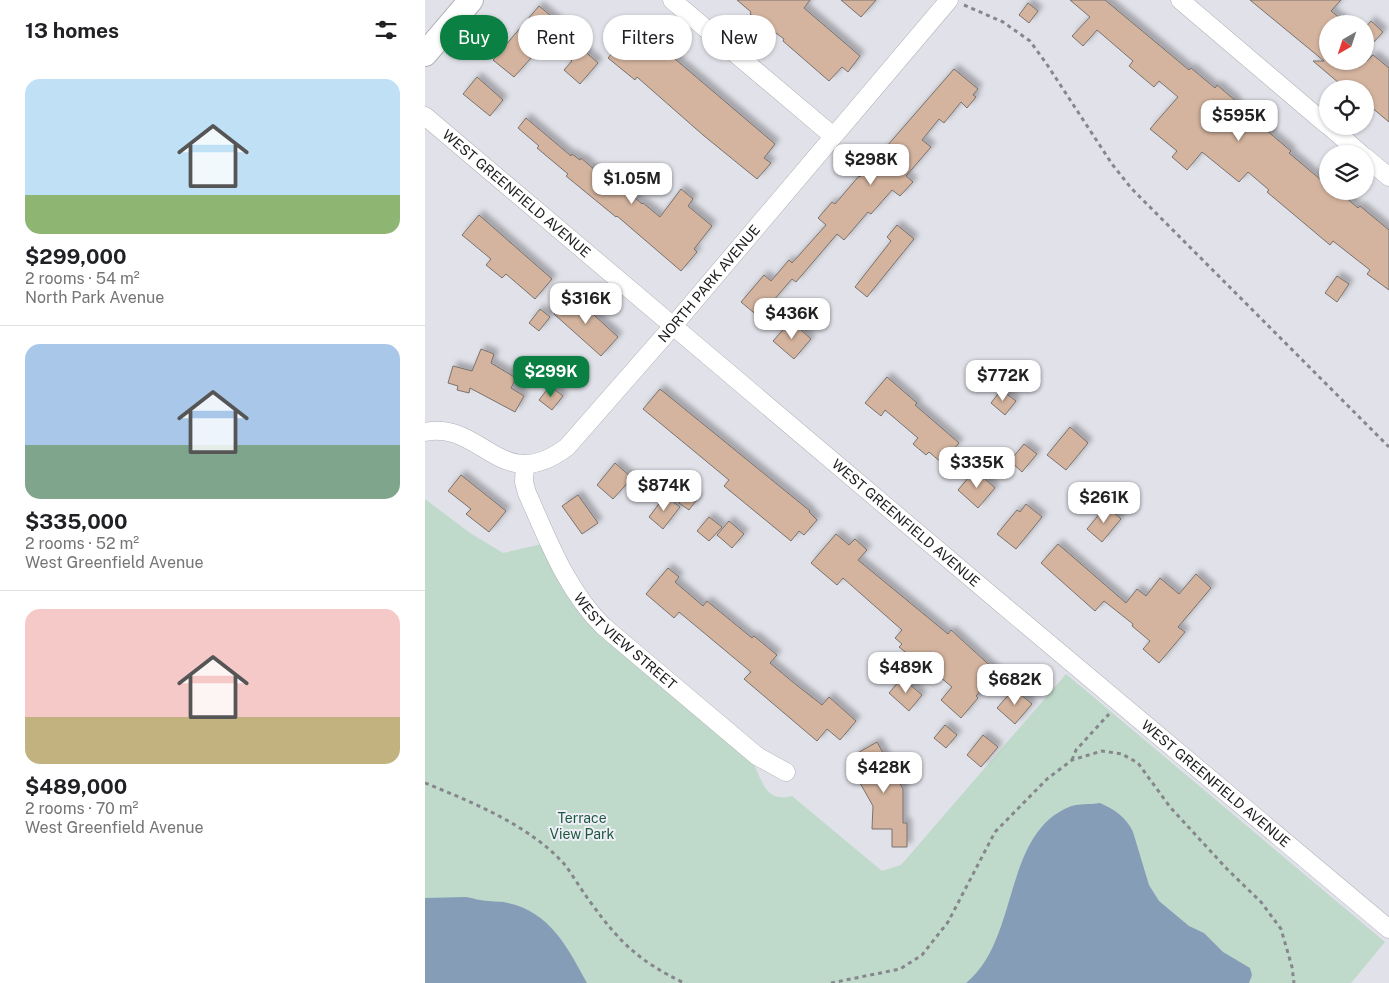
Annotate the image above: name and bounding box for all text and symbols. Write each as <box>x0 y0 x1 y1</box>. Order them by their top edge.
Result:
chip: Buy <box>440 15 508 60</box>
chip: Rent <box>518 15 593 60</box>
chip: Filters <box>603 15 692 60</box>
chip: New <box>702 15 776 60</box>
north arrow <box>1319 15 1374 70</box>
map controls <box>1319 15 1374 200</box>
icon: filters <box>372 16 400 44</box>
text: 13 homes <box>25 18 119 43</box>
button: locate <box>1319 80 1374 135</box>
pin: $595K <box>1204 100 1274 142</box>
text: $595K <box>1212 106 1266 125</box>
icon: home <box>168 111 258 201</box>
street label: WEST GREENFIELD AVENUE <box>439 126 594 261</box>
pin: $298K <box>836 144 906 186</box>
button: layers <box>1319 145 1374 200</box>
text: $298K <box>844 150 898 169</box>
pin: $1.05M <box>591 162 673 205</box>
text: $1.05M <box>603 169 661 188</box>
street label: NORTH PARK AVENUE <box>655 222 763 345</box>
text: $299,000 <box>25 244 127 269</box>
text: 2 rooms · 54 m² <box>25 269 140 288</box>
pin: $316K <box>551 282 621 325</box>
text: North Park Avenue <box>25 288 164 307</box>
text: $316K <box>561 289 611 308</box>
pin: $436K <box>757 298 827 340</box>
text: $436K <box>765 304 819 323</box>
pin: $299K <box>516 356 586 398</box>
pin: $772K <box>968 360 1038 402</box>
text: $299K <box>524 362 578 381</box>
text: $772K <box>977 366 1029 385</box>
icon: home <box>168 377 258 467</box>
pin: $335K <box>942 446 1012 489</box>
text: $335K <box>950 453 1004 472</box>
street label: WEST GREENFIELD AVENUE <box>829 456 983 590</box>
pin: $874K <box>629 470 699 512</box>
text: $874K <box>637 476 691 495</box>
pin: $261K <box>1069 482 1139 524</box>
text: $261K <box>1079 488 1129 507</box>
text: $335,000 <box>25 509 128 534</box>
text: 2 rooms · 52 m² <box>25 534 139 553</box>
text: West Greenfield Avenue <box>25 553 204 572</box>
street label: WEST VIEW STREET <box>571 590 680 693</box>
icon: home <box>168 642 258 732</box>
pin: $489K <box>871 652 941 694</box>
text: $489K <box>879 658 933 677</box>
pin: $682K <box>980 664 1050 706</box>
text: $682K <box>988 670 1042 689</box>
street label: WEST GREENFIELD AVENUE <box>1138 717 1293 850</box>
pin: $428K <box>849 752 919 794</box>
text: $428K <box>857 758 911 777</box>
text: $489,000 <box>25 774 127 799</box>
text: 2 rooms · 70 m² <box>25 799 138 818</box>
park label: Terrace View Park <box>550 810 615 842</box>
text: West Greenfield Avenue <box>25 818 204 837</box>

